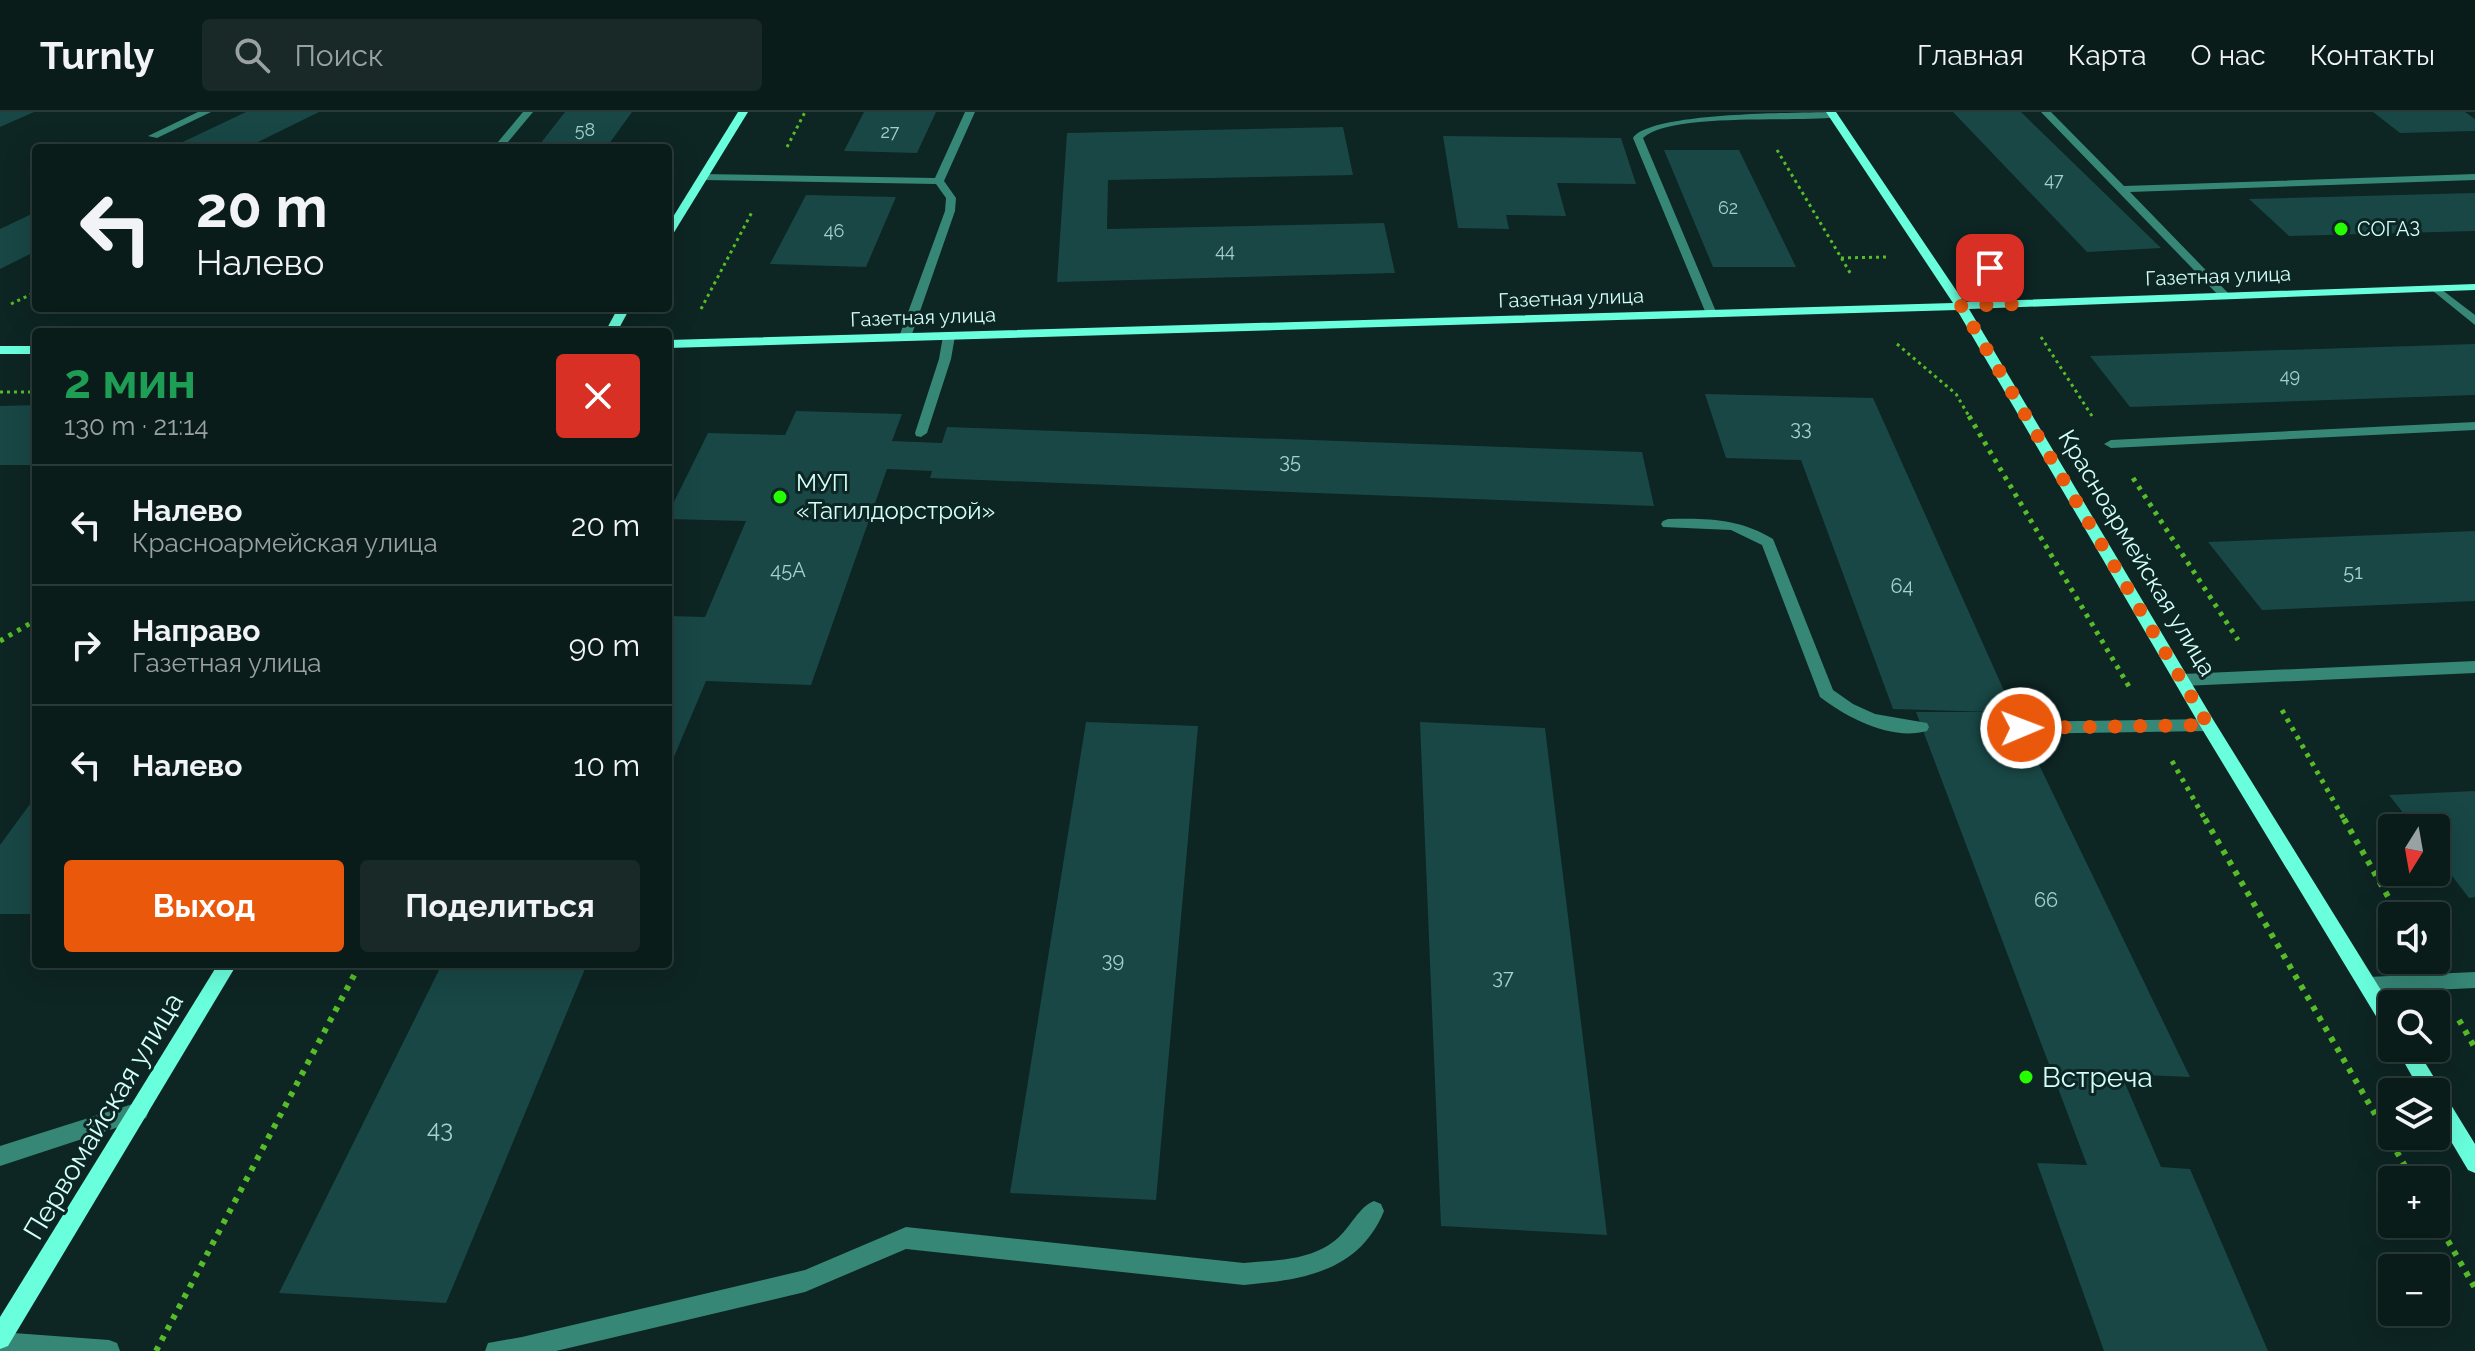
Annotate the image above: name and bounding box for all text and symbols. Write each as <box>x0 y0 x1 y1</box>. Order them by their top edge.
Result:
search box <box>202 19 762 91</box>
text: Turnly <box>40 33 154 78</box>
icon: search <box>230 33 274 77</box>
text: Поиск <box>294 38 384 73</box>
text: Главная <box>1917 39 2024 72</box>
text: Карта <box>2068 39 2147 72</box>
text: О нас <box>2191 39 2266 72</box>
text: Контакты <box>2310 39 2435 72</box>
house number: 58 <box>575 119 595 140</box>
house number: 27 <box>880 121 900 142</box>
house number: 47 <box>2044 169 2064 190</box>
text: 20 m <box>196 174 328 240</box>
icon: left <box>64 176 168 280</box>
house number: 62 <box>1718 197 1738 218</box>
place label: СОГАЗ <box>2357 217 2420 241</box>
house number: 46 <box>824 220 844 241</box>
marker: СОГАЗ <box>2332 220 2350 238</box>
pin <box>1956 234 2024 302</box>
house number: 44 <box>1215 240 1235 261</box>
text: Налево <box>196 241 324 283</box>
icon: arrive <box>1968 246 2012 290</box>
street label: Газетная улица <box>2145 261 2291 291</box>
street label: Газетная улица <box>1498 283 1644 313</box>
street label: Газетная улица <box>850 302 996 332</box>
text: 2 мин <box>64 353 196 409</box>
button: close <box>556 354 640 438</box>
house number: 49 <box>2280 365 2300 386</box>
text: 130 m · 21:14 <box>64 411 209 441</box>
house number: 33 <box>1790 416 1812 440</box>
street label: Красноармейская улица <box>2052 424 2223 681</box>
house number: 35 <box>1279 449 1301 473</box>
place label: МУП «Тагилдорстрой» <box>796 468 995 525</box>
marker: МУП «Тагилдорстрой» <box>771 488 789 506</box>
text: Налево <box>132 493 242 528</box>
icon: left <box>64 503 108 547</box>
text: 20 m <box>571 508 640 543</box>
text: Красноармейская улица <box>132 528 438 558</box>
house number: 45А <box>770 558 806 582</box>
house number: 51 <box>2343 560 2363 584</box>
house number: 64 <box>1891 574 1914 598</box>
text: Направо <box>132 613 261 648</box>
icon: right <box>64 623 108 667</box>
text: 90 m <box>569 628 640 663</box>
text: Газетная улица <box>132 648 321 678</box>
position arrow <box>1979 686 2063 770</box>
icon: left <box>64 743 108 787</box>
text: Налево <box>132 748 242 783</box>
text: 10 m <box>574 748 640 783</box>
north arrow <box>2378 814 2450 886</box>
map controls <box>2378 814 2450 1326</box>
button: Выход <box>64 860 344 952</box>
button: Поделиться <box>360 860 640 952</box>
house number: 66 <box>2034 888 2058 912</box>
button: sound <box>2378 902 2450 974</box>
house number: 39 <box>1102 948 1124 972</box>
house number: 37 <box>1492 965 1514 989</box>
street label: Первомайская улица <box>17 987 190 1246</box>
button: search <box>2378 990 2450 1062</box>
place label: Встреча <box>2042 1061 2153 1094</box>
marker: Встреча <box>2017 1068 2035 1086</box>
button: layers <box>2378 1078 2450 1150</box>
house number: 43 <box>427 1114 453 1143</box>
button: + <box>2378 1166 2450 1238</box>
button: − <box>2378 1254 2450 1326</box>

